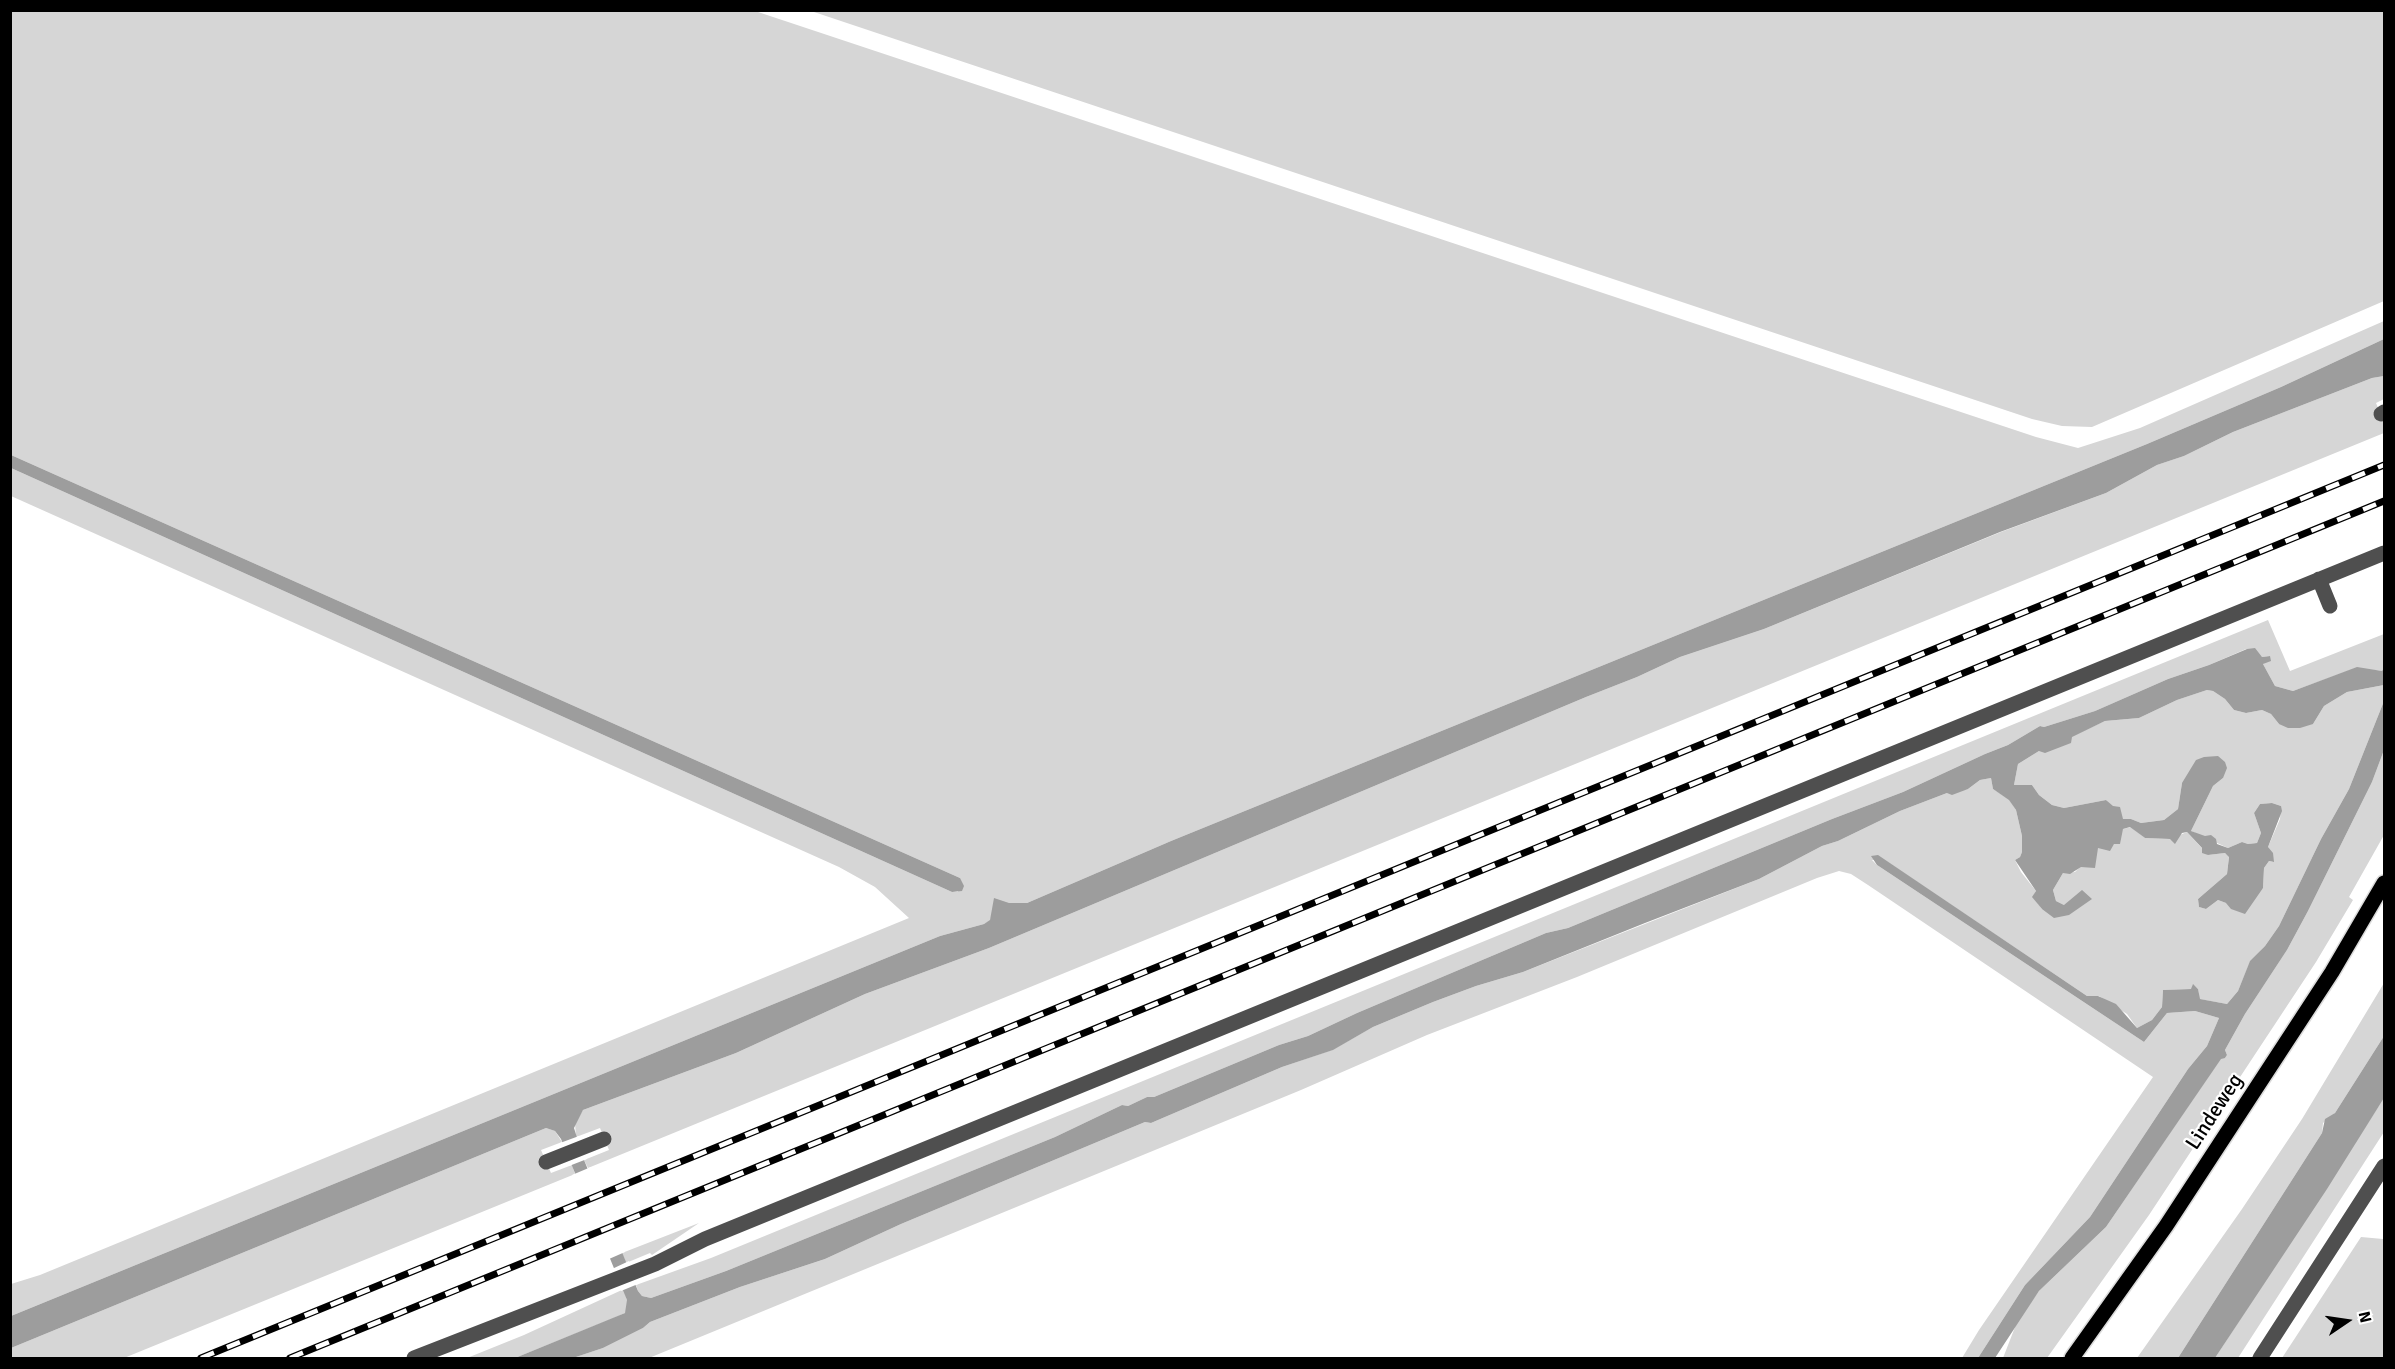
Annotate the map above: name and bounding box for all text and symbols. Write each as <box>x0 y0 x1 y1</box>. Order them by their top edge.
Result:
street label: Lindeweg <box>2181 1069 2249 1155</box>
north arrow <box>2317 1291 2377 1351</box>
text: N <box>2354 1309 2376 1325</box>

